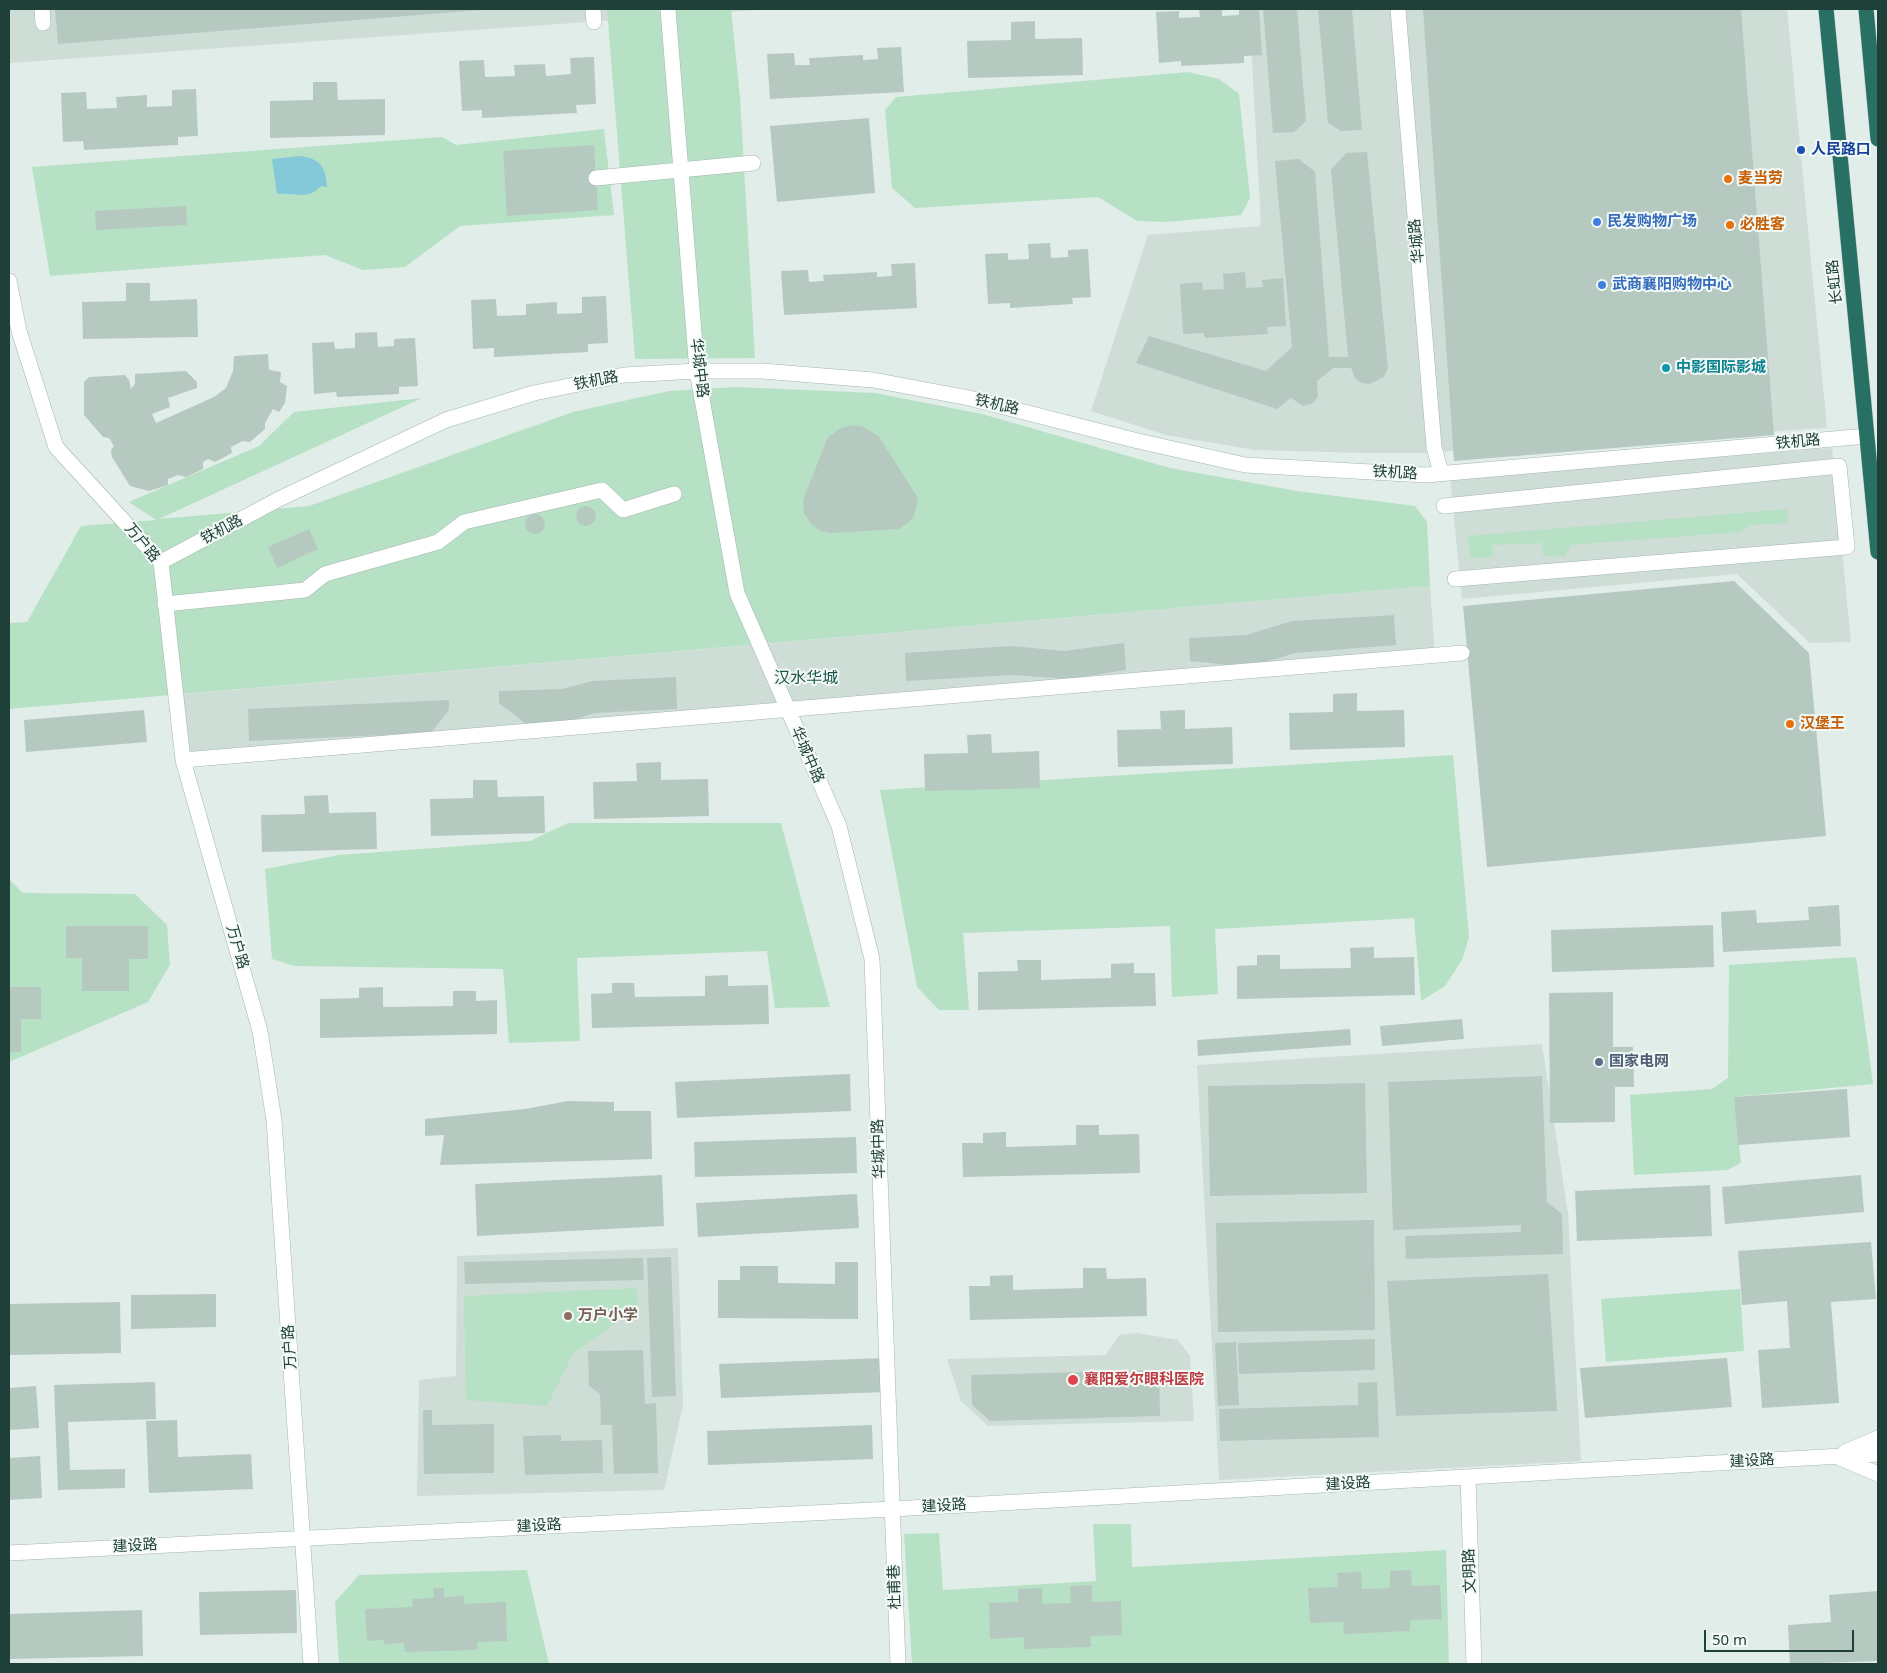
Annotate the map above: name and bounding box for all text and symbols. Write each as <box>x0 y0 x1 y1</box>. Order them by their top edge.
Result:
place label: 人民路口 <box>1811 141 1871 159</box>
marker: 人民路口 <box>1795 144 1807 156</box>
place label: 麦当劳 <box>1738 170 1783 188</box>
marker: 麦当劳 <box>1722 173 1734 185</box>
place label: 民发购物广场 <box>1607 213 1697 231</box>
marker: 民发购物广场 <box>1591 216 1603 228</box>
place label: 必胜客 <box>1740 216 1785 234</box>
street label: 华城路 <box>1406 218 1428 264</box>
marker: 必胜客 <box>1724 219 1736 231</box>
street label: 长虹路 <box>1824 259 1846 305</box>
place label: 武商襄阳购物中心 <box>1612 276 1732 294</box>
marker: 武商襄阳购物中心 <box>1596 279 1608 291</box>
street label: 华城中路 <box>686 337 712 399</box>
place label: 中影国际影城 <box>1676 359 1766 377</box>
marker: 中影国际影城 <box>1660 362 1672 374</box>
street label: 铁机路 <box>572 368 620 394</box>
street label: 铁机路 <box>973 391 1021 419</box>
street label: 铁机路 <box>1775 431 1821 453</box>
street label: 铁机路 <box>1372 463 1418 483</box>
street label: 铁机路 <box>198 511 246 549</box>
street label: 万户路 <box>121 520 163 566</box>
district label: 汉水华城 <box>774 668 838 688</box>
place label: 汉堡王 <box>1800 715 1845 733</box>
marker: 汉堡王 <box>1784 718 1796 730</box>
street label: 华城中路 <box>787 724 827 786</box>
street label: 万户路 <box>222 923 252 971</box>
place label: 国家电网 <box>1609 1053 1669 1071</box>
marker: 国家电网 <box>1593 1056 1605 1068</box>
street label: 华城中路 <box>869 1119 889 1179</box>
place label: 万户小学 <box>578 1307 638 1325</box>
marker: 万户小学 <box>562 1310 574 1322</box>
street label: 万户路 <box>279 1324 301 1370</box>
place label: 襄阳爱尔眼科医院 <box>1084 1371 1204 1389</box>
marker: 襄阳爱尔眼科医院 <box>1066 1373 1080 1387</box>
street label: 建设路 <box>1729 1451 1775 1471</box>
street label: 建设路 <box>1325 1474 1371 1494</box>
street label: 建设路 <box>921 1496 967 1516</box>
street label: 建设路 <box>516 1516 562 1536</box>
street label: 建设路 <box>112 1536 158 1556</box>
street label: 文明路 <box>1460 1548 1480 1594</box>
street label: 杜甫巷 <box>885 1564 905 1610</box>
scale bar <box>1707 1620 1857 1652</box>
text: 50 m <box>1712 1629 1747 1649</box>

